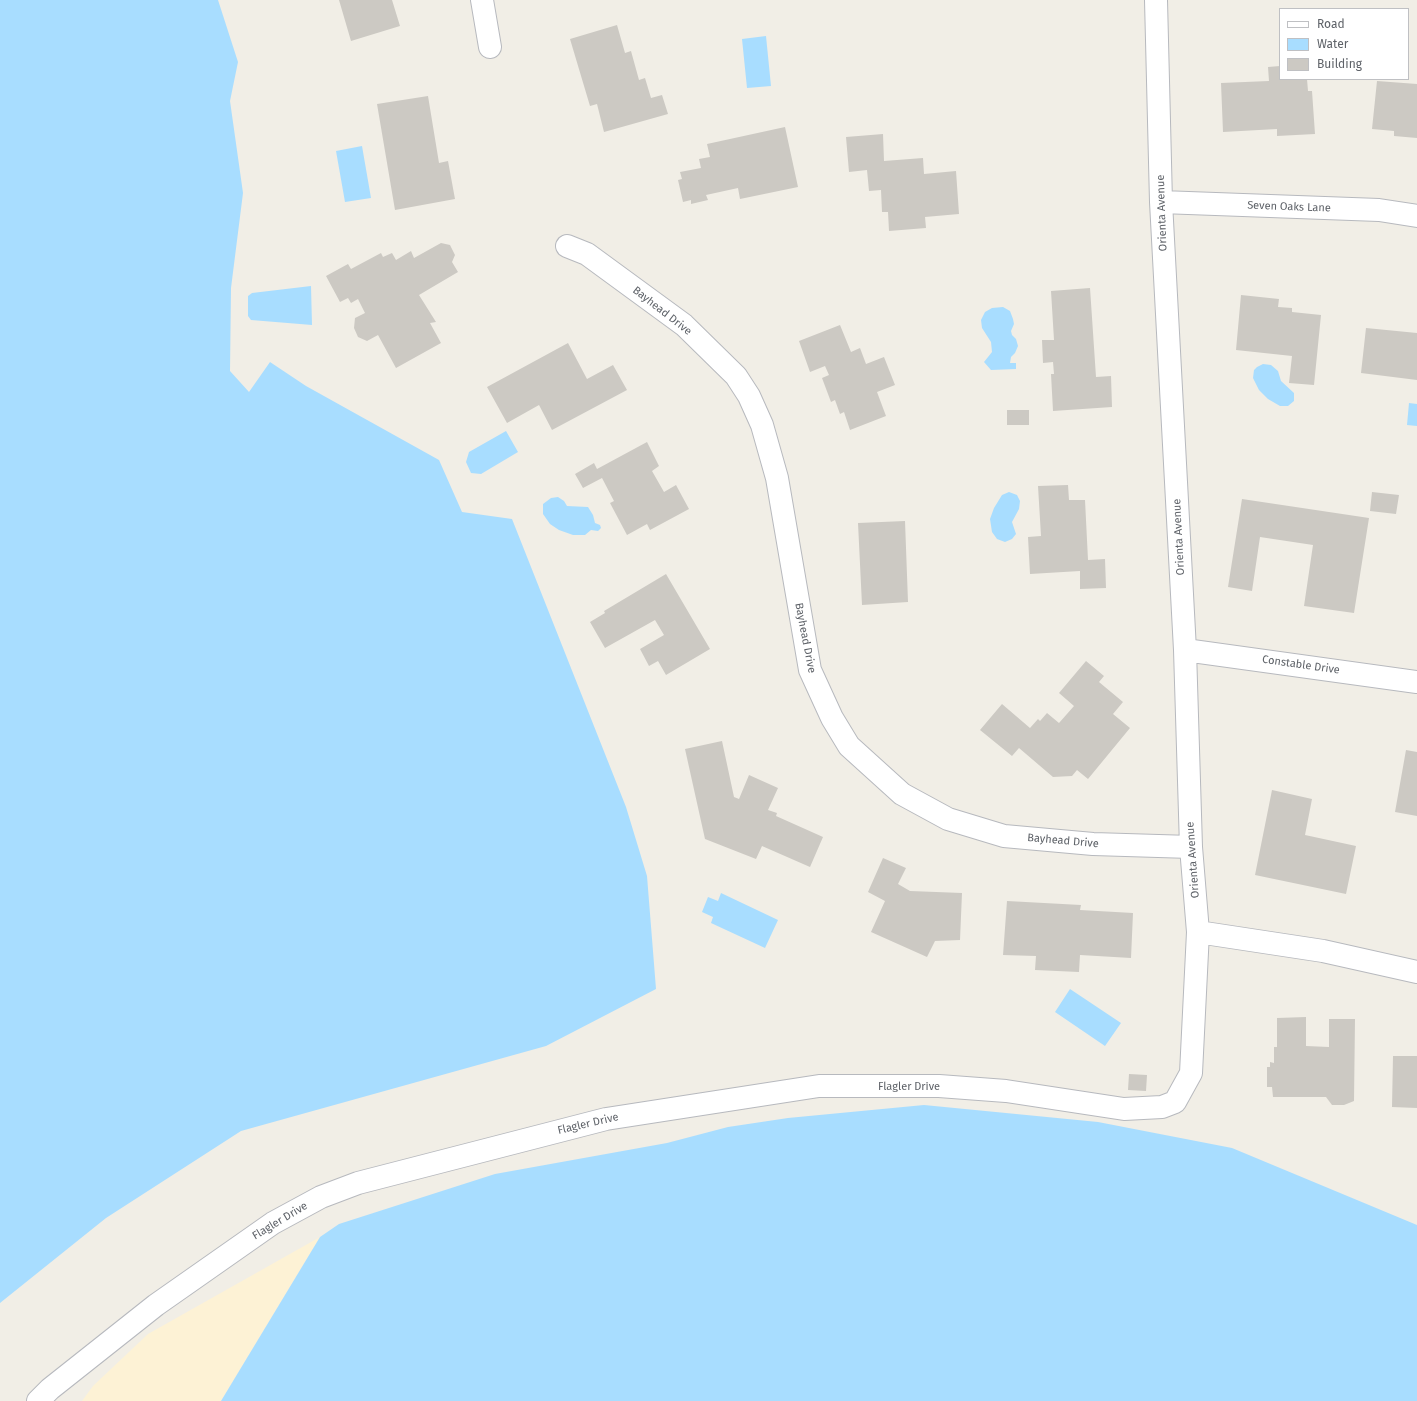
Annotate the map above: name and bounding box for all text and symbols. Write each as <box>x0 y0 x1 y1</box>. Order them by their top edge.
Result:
legend <box>1279 8 1409 80</box>
text: Road <box>1317 17 1345 31</box>
text: Water <box>1317 37 1348 51</box>
text: Building <box>1317 57 1362 71</box>
street label: Orienta Avenue <box>1154 174 1170 252</box>
street label: Seven Oaks Lane <box>1247 199 1331 215</box>
street label: Bayhead Drive <box>630 284 694 338</box>
street label: Orienta Avenue <box>1170 498 1188 576</box>
street label: Bayhead Drive <box>792 602 818 674</box>
street label: Constable Drive <box>1261 653 1341 677</box>
street label: Orienta Avenue <box>1184 821 1202 899</box>
street label: Bayhead Drive <box>1027 831 1099 851</box>
street label: Flagler Drive <box>878 1080 940 1094</box>
street label: Flagler Drive <box>556 1111 620 1137</box>
street label: Flagler Drive <box>250 1199 310 1243</box>

